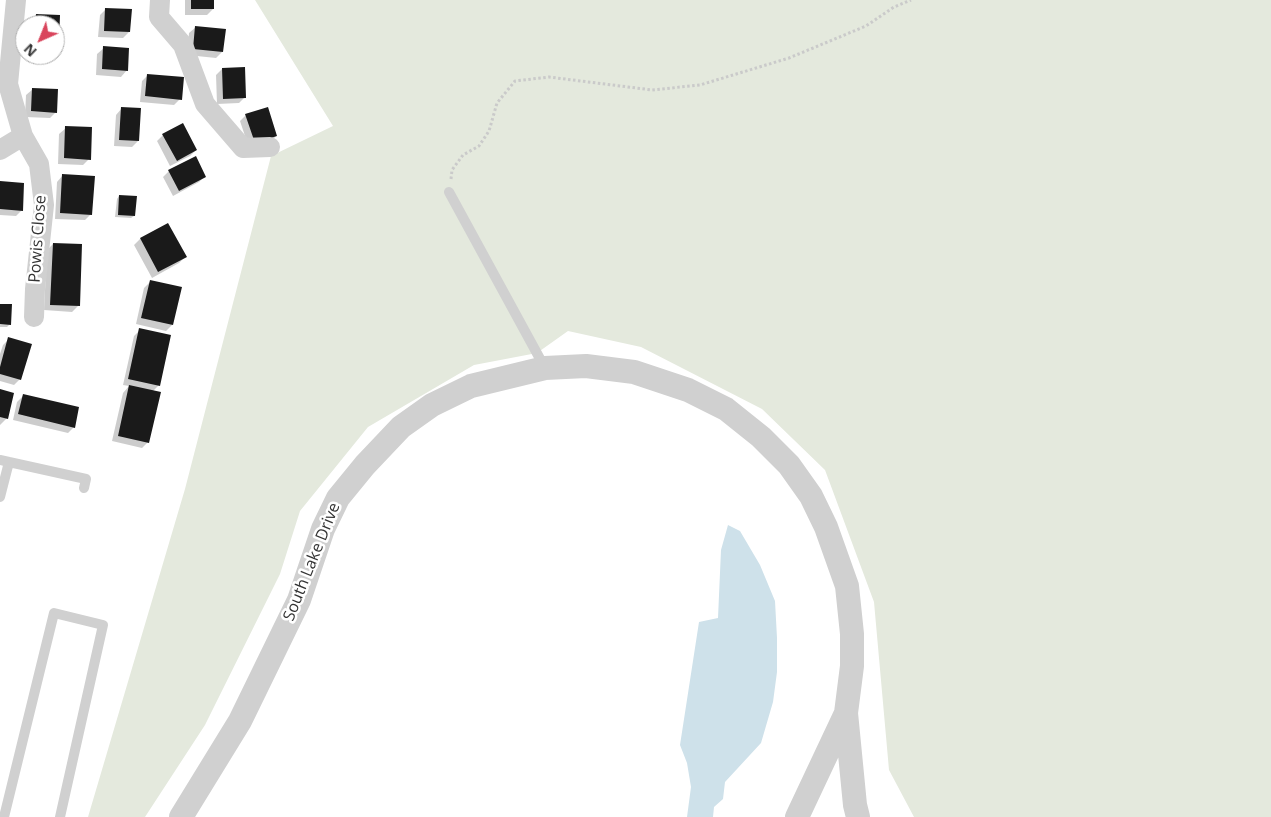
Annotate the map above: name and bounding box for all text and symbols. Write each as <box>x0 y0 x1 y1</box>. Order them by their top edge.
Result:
north arrow <box>15 15 65 65</box>
text: N <box>19 40 41 61</box>
street label: Powis Close <box>25 195 51 283</box>
street label: South Lake Drive <box>280 500 344 624</box>

